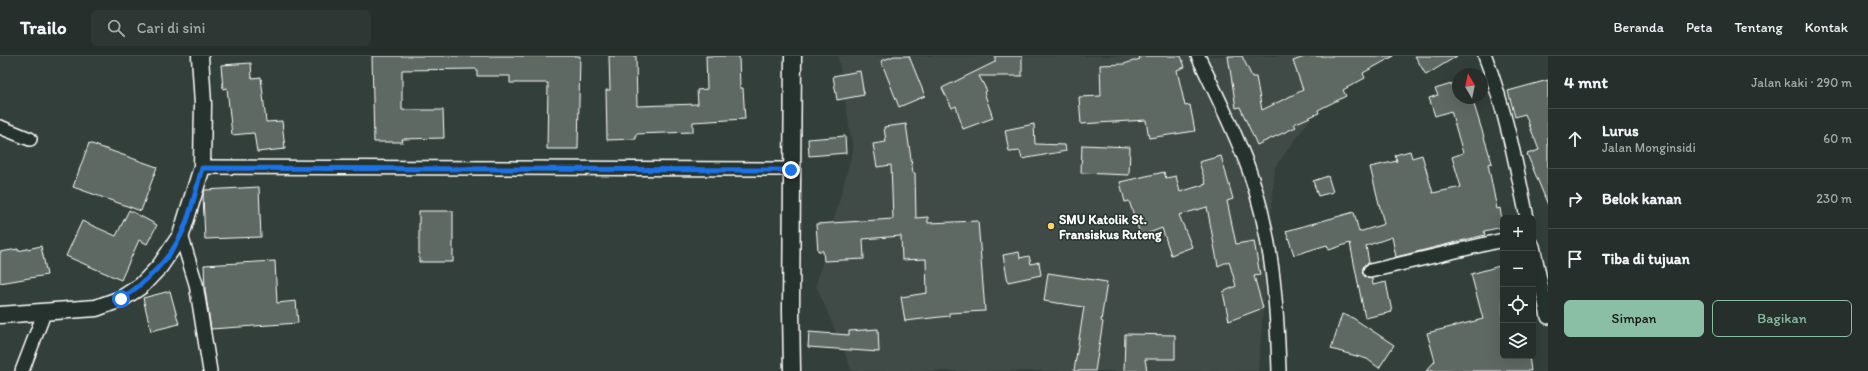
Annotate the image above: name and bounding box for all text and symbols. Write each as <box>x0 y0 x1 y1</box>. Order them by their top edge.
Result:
search box <box>91 10 371 46</box>
text: Trailo <box>20 16 67 39</box>
icon: search <box>105 17 127 39</box>
text: Cari di sini <box>137 19 205 37</box>
text: Beranda <box>1613 19 1664 36</box>
text: Peta <box>1686 19 1712 36</box>
text: Tentang <box>1734 19 1783 36</box>
text: Kontak <box>1805 19 1848 36</box>
north arrow <box>1452 68 1488 104</box>
text: 4 mnt <box>1564 72 1608 92</box>
text: Jalan kaki · 290 m <box>1751 75 1852 90</box>
text: Lurus <box>1602 122 1639 140</box>
icon: ahead <box>1564 128 1586 150</box>
text: 60 m <box>1823 131 1852 146</box>
text: Jalan Monginsidi <box>1602 140 1696 155</box>
route end <box>782 161 800 179</box>
icon: right <box>1564 188 1586 210</box>
text: Belok kanan <box>1602 190 1682 208</box>
text: 230 m <box>1816 191 1852 206</box>
place label: SMU Katolik St. Fransiskus Ruteng <box>1059 212 1162 243</box>
map controls <box>1500 215 1536 359</box>
button: + <box>1500 215 1536 251</box>
marker: SMU Katolik St. Fransiskus Ruteng <box>1046 221 1056 231</box>
icon: arrive <box>1564 248 1586 270</box>
text: Tiba di tujuan <box>1602 250 1690 268</box>
button: − <box>1500 251 1536 287</box>
button: locate <box>1500 287 1536 323</box>
route start <box>112 290 130 308</box>
button: Simpan <box>1564 300 1704 337</box>
button: Bagikan <box>1712 300 1852 337</box>
button: layers <box>1500 323 1536 359</box>

